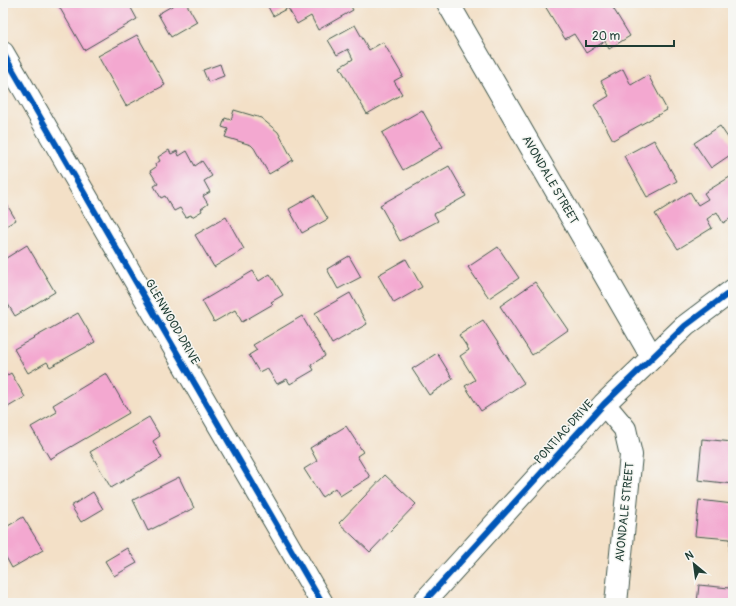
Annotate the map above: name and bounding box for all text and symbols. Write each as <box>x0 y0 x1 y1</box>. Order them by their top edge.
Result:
scale bar <box>586 22 674 48</box>
text: 20 m <box>592 29 621 44</box>
street label: AVONDALE STREET <box>519 133 582 227</box>
street label: GLENWOOD DRIVE <box>141 277 203 367</box>
street label: PONTIAC DRIVE <box>531 397 597 467</box>
street label: AVONDALE STREET <box>612 461 638 562</box>
north arrow <box>674 544 714 584</box>
text: N <box>683 548 696 563</box>

